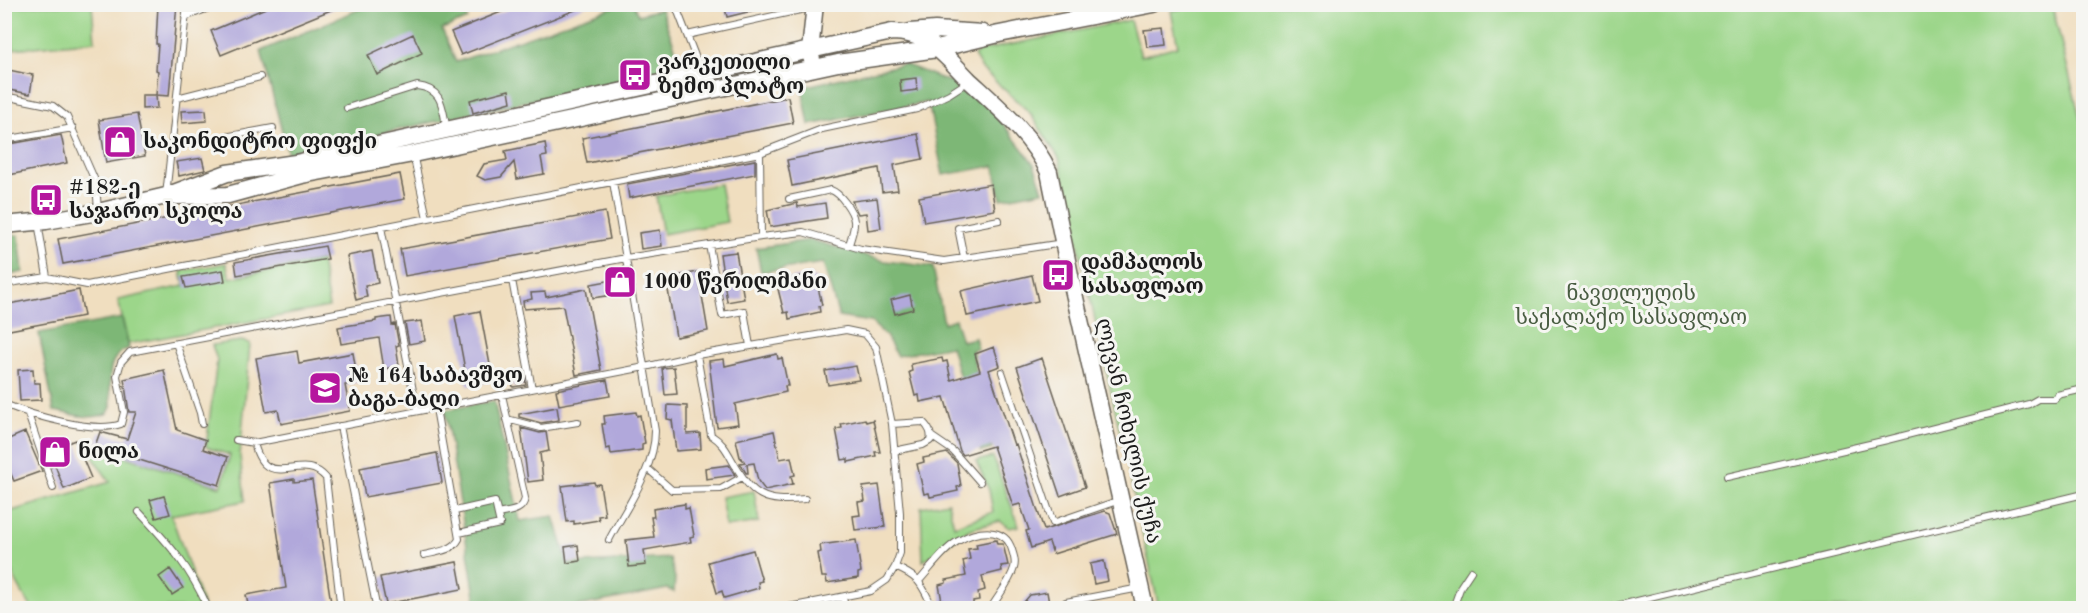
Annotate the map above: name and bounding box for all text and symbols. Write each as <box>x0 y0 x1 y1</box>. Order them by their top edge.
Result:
place label: ვარკეთილი ზემო პლატო <box>657 52 804 99</box>
bus stop icon: ვარკეთილი ზემო პლატო <box>617 57 653 93</box>
shop icon: საკონდიტრო ფიფქი <box>102 124 138 160</box>
place label: საკონდიტრო ფიფქი <box>143 130 377 154</box>
place label: #182-ე საჯარო სკოლა <box>69 178 243 224</box>
bus stop icon: #182-ე საჯარო სკოლა <box>28 182 64 218</box>
place label: დამპალოს სასაფლაო <box>1081 252 1204 299</box>
bus stop icon: დამპალოს სასაფლაო <box>1040 257 1076 293</box>
shop icon: 1000 წვრილმანი <box>602 264 638 300</box>
place label: 1000 წვრილმანი <box>643 270 827 294</box>
park label: ნავთლუღის საქალაქო სასაფლაო <box>1515 282 1747 330</box>
street label: ლევან ჩოხელის ქუჩა <box>1091 316 1166 546</box>
place label: № 164 საბავშვო ბაგა-ბაღი <box>348 365 523 412</box>
school or university icon: № 164 საბავშვო ბაგა-ბაღი <box>307 370 343 406</box>
shop icon: ნილა <box>37 434 73 470</box>
place label: ნილა <box>78 440 139 464</box>

